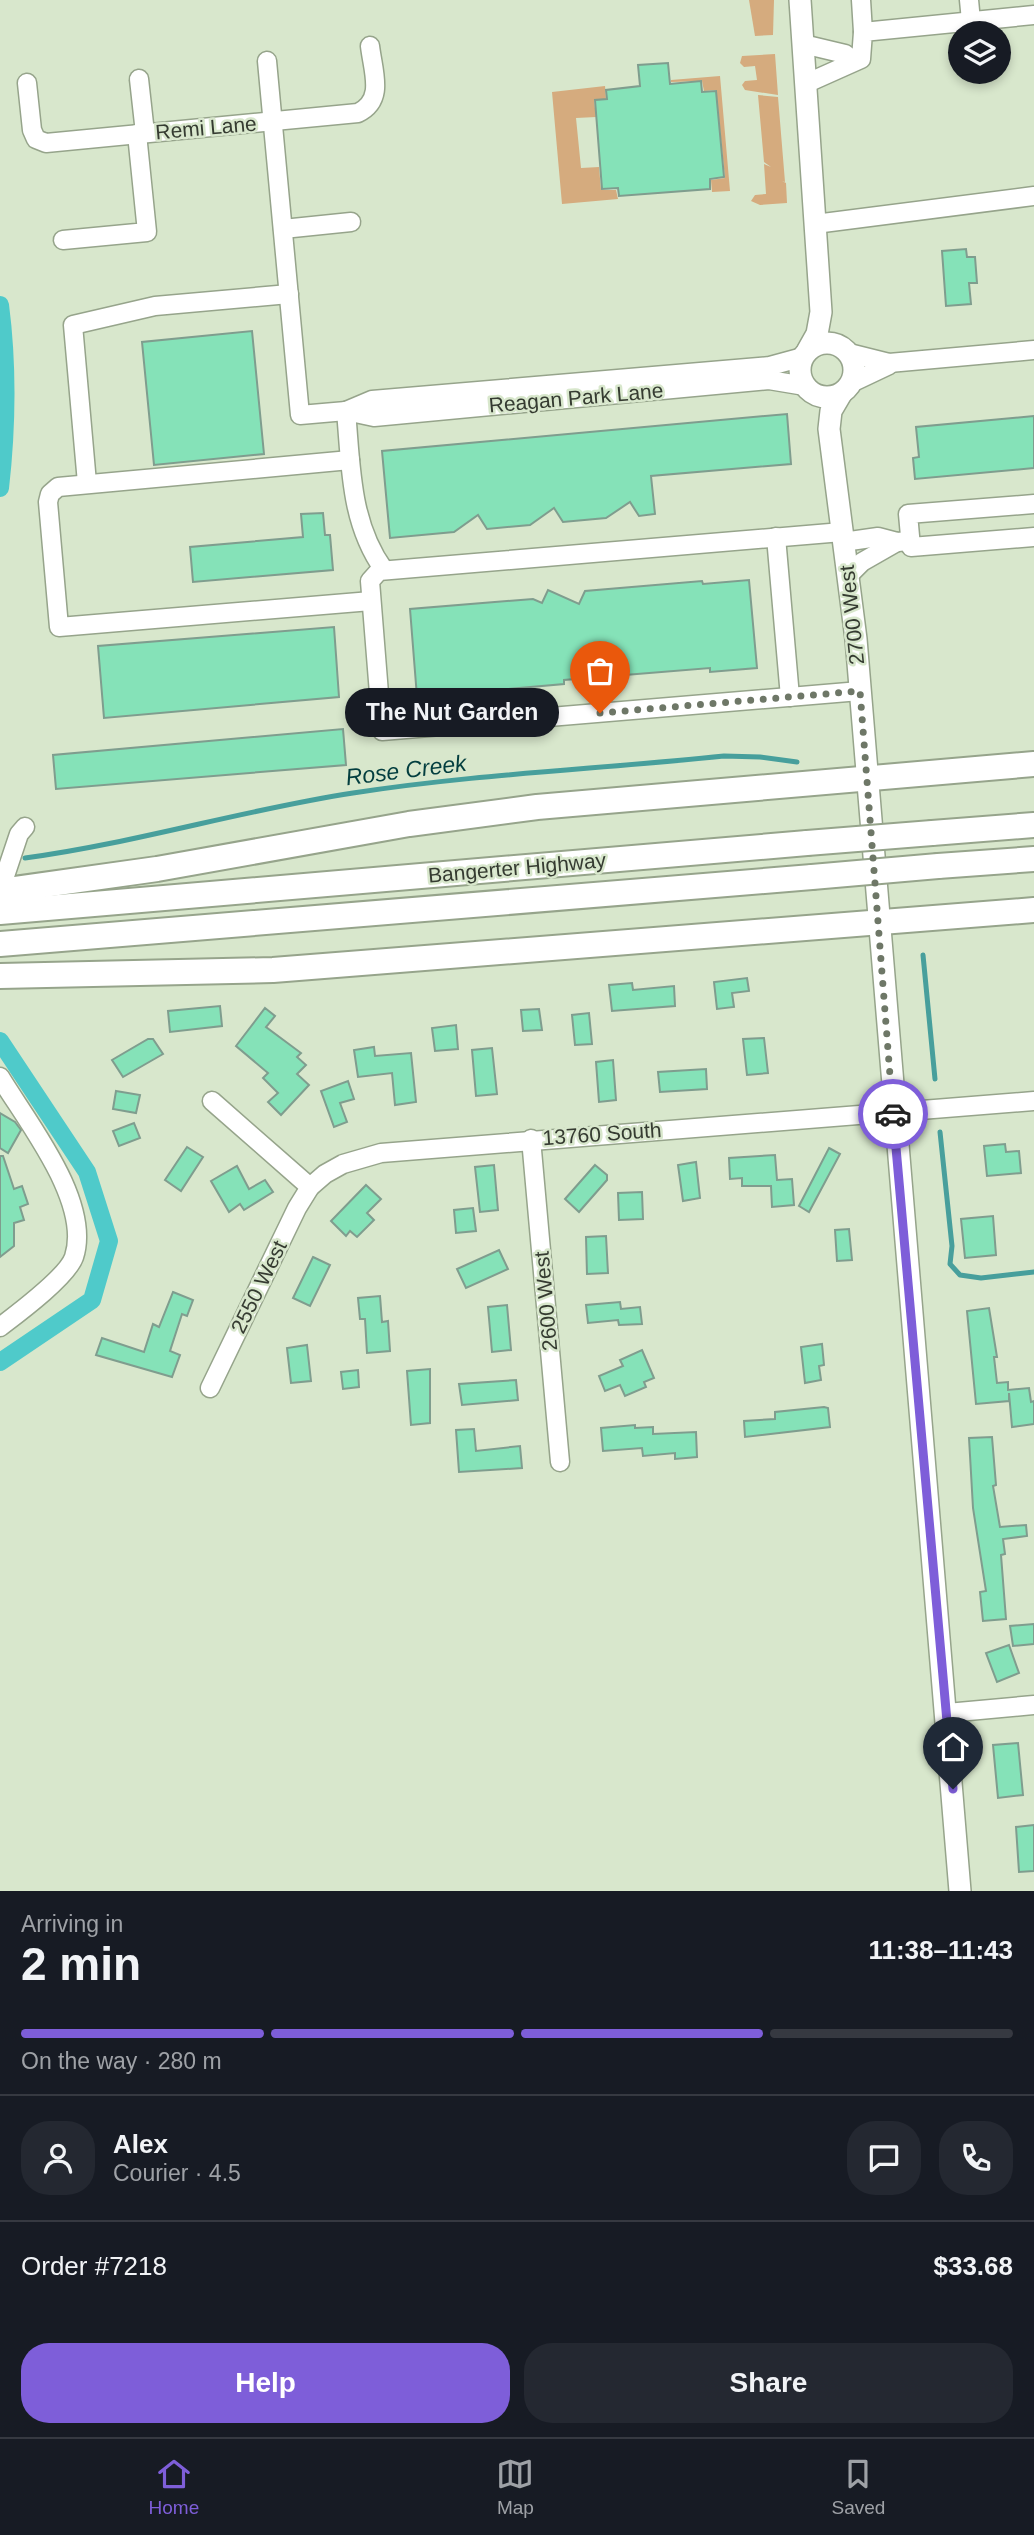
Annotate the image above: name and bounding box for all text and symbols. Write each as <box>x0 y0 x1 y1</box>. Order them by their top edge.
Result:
map controls <box>948 21 1011 84</box>
button: layers <box>948 21 1011 84</box>
street label: Remi Lane <box>154 112 258 143</box>
street label: Reagan Park Lane <box>488 378 664 417</box>
street label: 2700 West <box>835 564 868 666</box>
pin <box>570 641 630 713</box>
icon: bag <box>581 652 619 690</box>
callout: The Nut Garden <box>344 688 558 738</box>
text: The Nut Garden <box>366 699 538 725</box>
water label: Rose Creek <box>344 750 469 790</box>
street label: Bangerter Highway <box>427 848 607 887</box>
courier <box>858 1079 928 1149</box>
icon: car <box>874 1095 912 1133</box>
street label: 13760 South <box>542 1118 662 1149</box>
street label: 2550 West <box>226 1237 291 1337</box>
street label: 2600 West <box>530 1250 561 1352</box>
pin <box>923 1717 983 1789</box>
icon: home <box>934 1728 972 1766</box>
text: Arriving in <box>21 1911 123 1937</box>
text: 11:38–11:43 <box>868 1935 1013 1965</box>
text: 2 min <box>21 1938 141 1990</box>
text: On the way · 280 m <box>21 2048 222 2074</box>
button: person <box>21 2121 95 2195</box>
button: chat <box>847 2121 921 2195</box>
button: phone <box>939 2121 1013 2195</box>
text: Alex <box>113 2129 168 2159</box>
text: Courier · 4.5 <box>113 2160 241 2186</box>
text: Order #7218 <box>21 2251 167 2281</box>
text: $33.68 <box>933 2251 1013 2281</box>
button: Help <box>21 2343 510 2423</box>
button: Share <box>524 2343 1013 2423</box>
tab: Home <box>149 2455 199 2519</box>
tab: Map <box>496 2455 534 2519</box>
tab: Saved <box>832 2455 885 2519</box>

